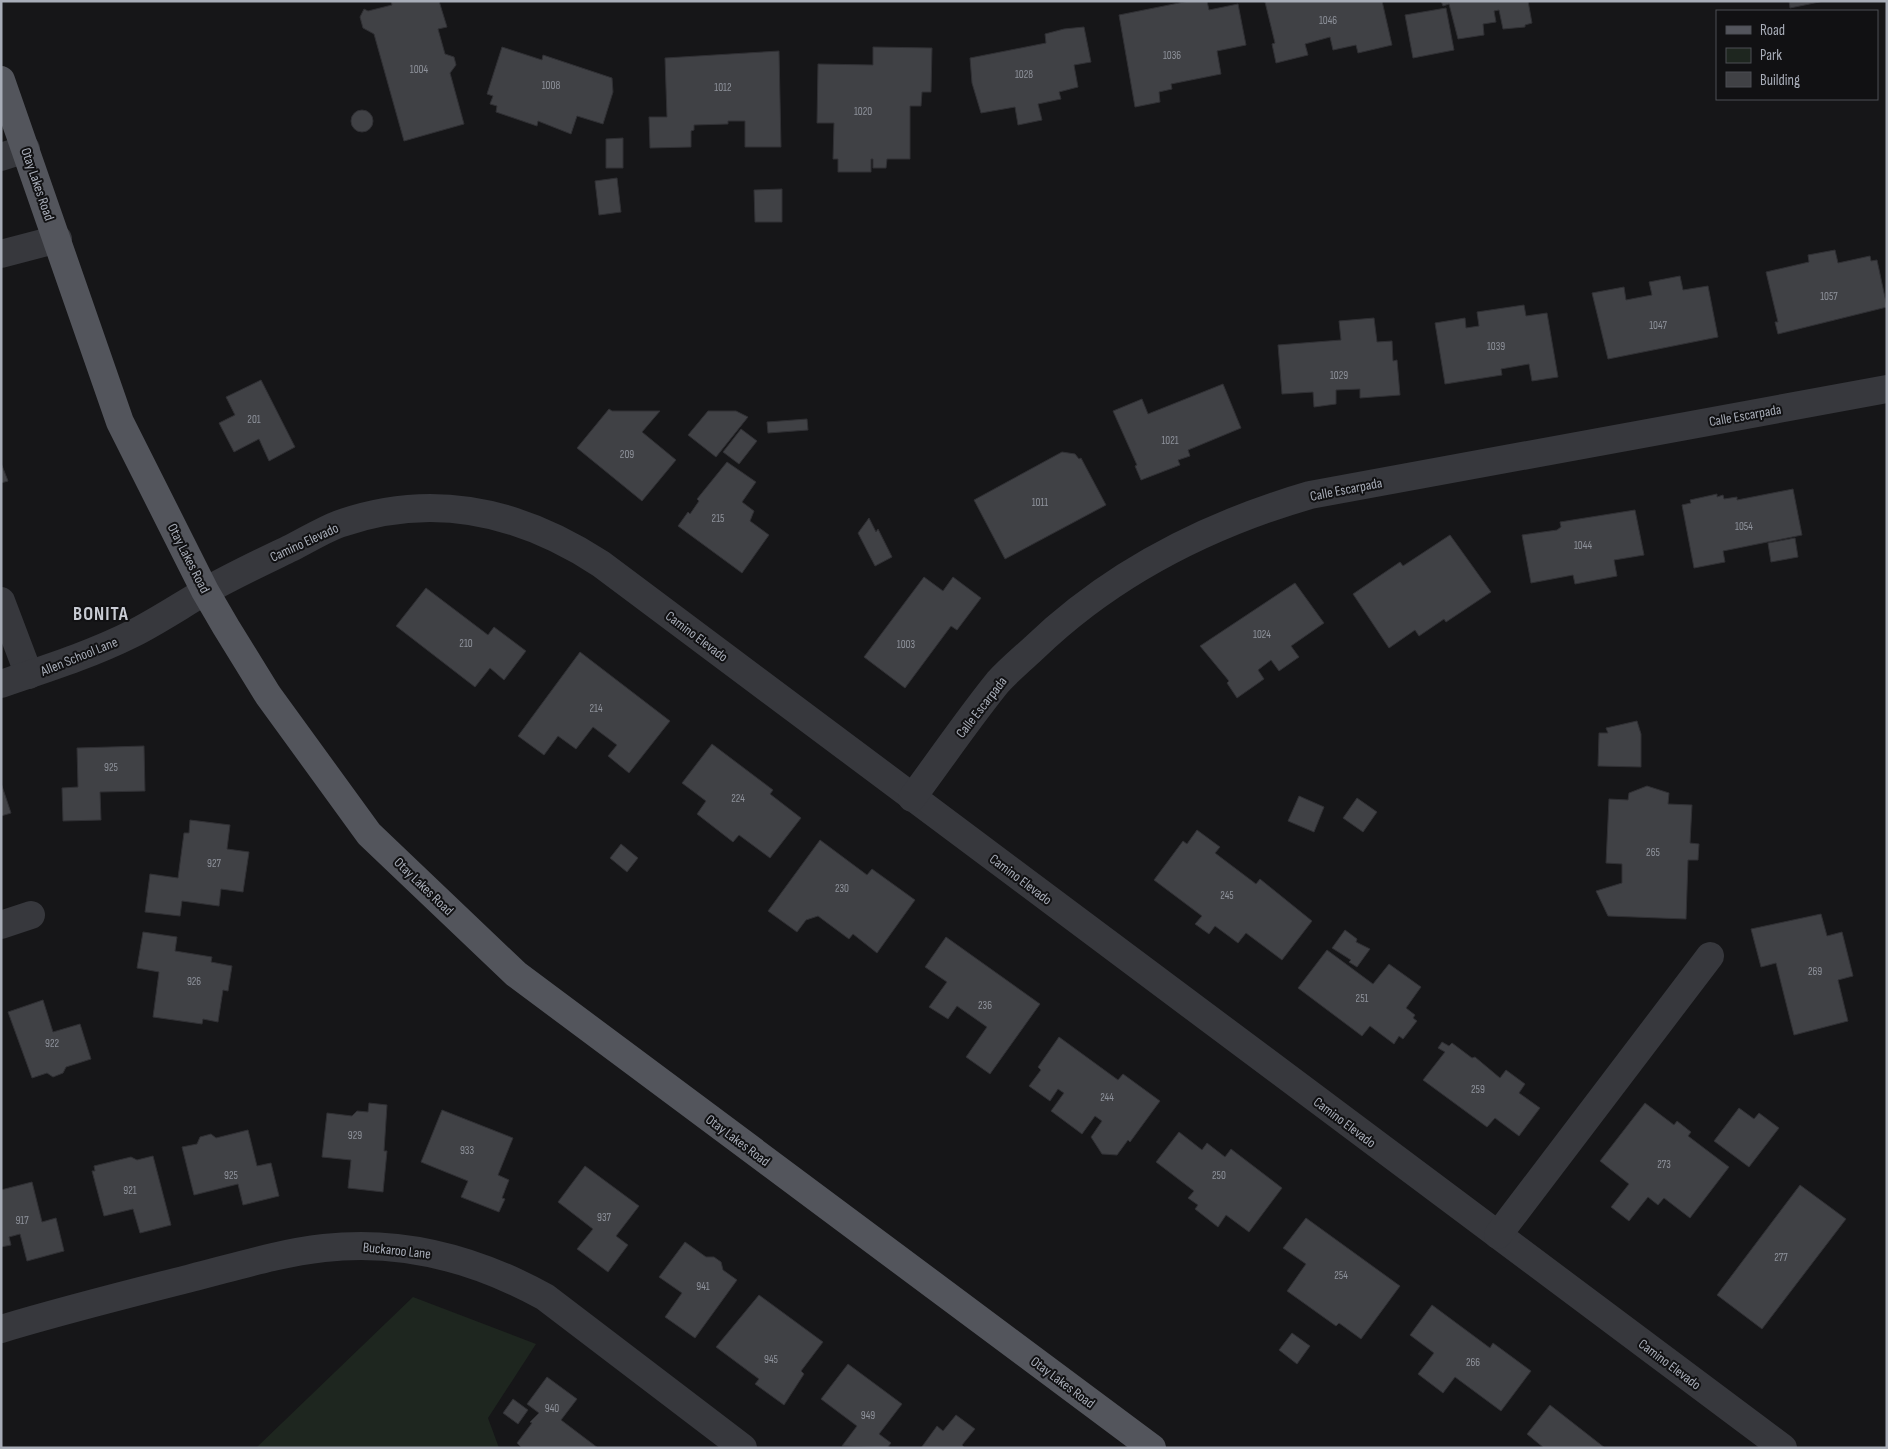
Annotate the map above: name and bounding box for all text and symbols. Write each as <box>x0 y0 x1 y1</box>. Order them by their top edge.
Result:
legend <box>1716 10 1878 100</box>
house number: 1046 <box>1319 14 1337 27</box>
text: Road <box>1760 21 1785 40</box>
text: Park <box>1760 46 1782 65</box>
house number: 1036 <box>1163 49 1181 62</box>
house number: 1004 <box>410 63 429 76</box>
house number: 1028 <box>1015 68 1033 81</box>
text: Building <box>1760 71 1800 90</box>
house number: 1008 <box>542 79 560 92</box>
house number: 1012 <box>714 81 732 94</box>
house number: 1020 <box>854 105 872 118</box>
street label: Otay Lakes Road <box>17 146 58 223</box>
house number: 1057 <box>1820 290 1838 303</box>
house number: 1047 <box>1649 319 1667 332</box>
house number: 1039 <box>1487 340 1505 353</box>
house number: 1029 <box>1330 369 1348 382</box>
street label: Calle Escarpada <box>1708 401 1783 430</box>
house number: 201 <box>247 413 261 426</box>
house number: 1021 <box>1161 434 1179 447</box>
house number: 209 <box>620 448 634 461</box>
street label: Calle Escarpada <box>1309 474 1384 505</box>
house number: 1011 <box>1032 496 1048 509</box>
house number: 215 <box>712 512 724 525</box>
street label: Camino Elevado <box>267 519 341 566</box>
house number: 1054 <box>1735 520 1753 533</box>
street label: Otay Lakes Road <box>164 521 213 596</box>
house number: 1044 <box>1574 539 1592 552</box>
district label: BONITA <box>73 603 129 626</box>
street label: Camino Elevado <box>662 607 731 665</box>
house number: 1024 <box>1253 628 1271 641</box>
street label: Allen School Lane <box>37 633 120 680</box>
house number: 210 <box>459 637 473 650</box>
house number: 1003 <box>897 638 916 651</box>
street label: Calle Escarpada <box>952 673 1011 741</box>
house number: 214 <box>589 702 603 715</box>
house number: 925 <box>104 761 118 774</box>
house number: 224 <box>731 792 745 805</box>
house number: 265 <box>1646 846 1660 859</box>
street label: Camino Elevado <box>986 850 1055 908</box>
street label: Otay Lakes Road <box>390 854 457 919</box>
house number: 927 <box>207 857 222 870</box>
house number: 230 <box>835 882 849 895</box>
house number: 245 <box>1220 889 1234 902</box>
house number: 269 <box>1808 965 1822 978</box>
house number: 926 <box>187 975 201 988</box>
house number: 251 <box>1356 992 1369 1005</box>
house number: 236 <box>978 999 992 1012</box>
house number: 922 <box>45 1037 59 1050</box>
house number: 259 <box>1471 1083 1485 1096</box>
house number: 244 <box>1100 1091 1114 1104</box>
street label: Camino Elevado <box>1310 1093 1379 1151</box>
street label: Otay Lakes Road <box>702 1111 773 1170</box>
house number: 929 <box>348 1129 362 1142</box>
house number: 933 <box>460 1144 474 1157</box>
house number: 273 <box>1657 1158 1671 1171</box>
house number: 925 <box>224 1169 238 1182</box>
house number: 250 <box>1212 1169 1226 1182</box>
house number: 921 <box>123 1184 137 1197</box>
house number: 937 <box>597 1211 612 1224</box>
house number: 917 <box>15 1214 29 1227</box>
street label: Buckaroo Lane <box>362 1238 432 1263</box>
house number: 277 <box>1774 1251 1788 1264</box>
house number: 254 <box>1334 1269 1348 1282</box>
house number: 941 <box>696 1280 710 1293</box>
street label: Camino Elevado <box>1635 1335 1704 1393</box>
house number: 945 <box>764 1353 778 1366</box>
street label: Otay Lakes Road <box>1027 1353 1098 1412</box>
house number: 266 <box>1466 1356 1480 1369</box>
house number: 940 <box>545 1402 559 1415</box>
house number: 949 <box>861 1409 875 1422</box>

